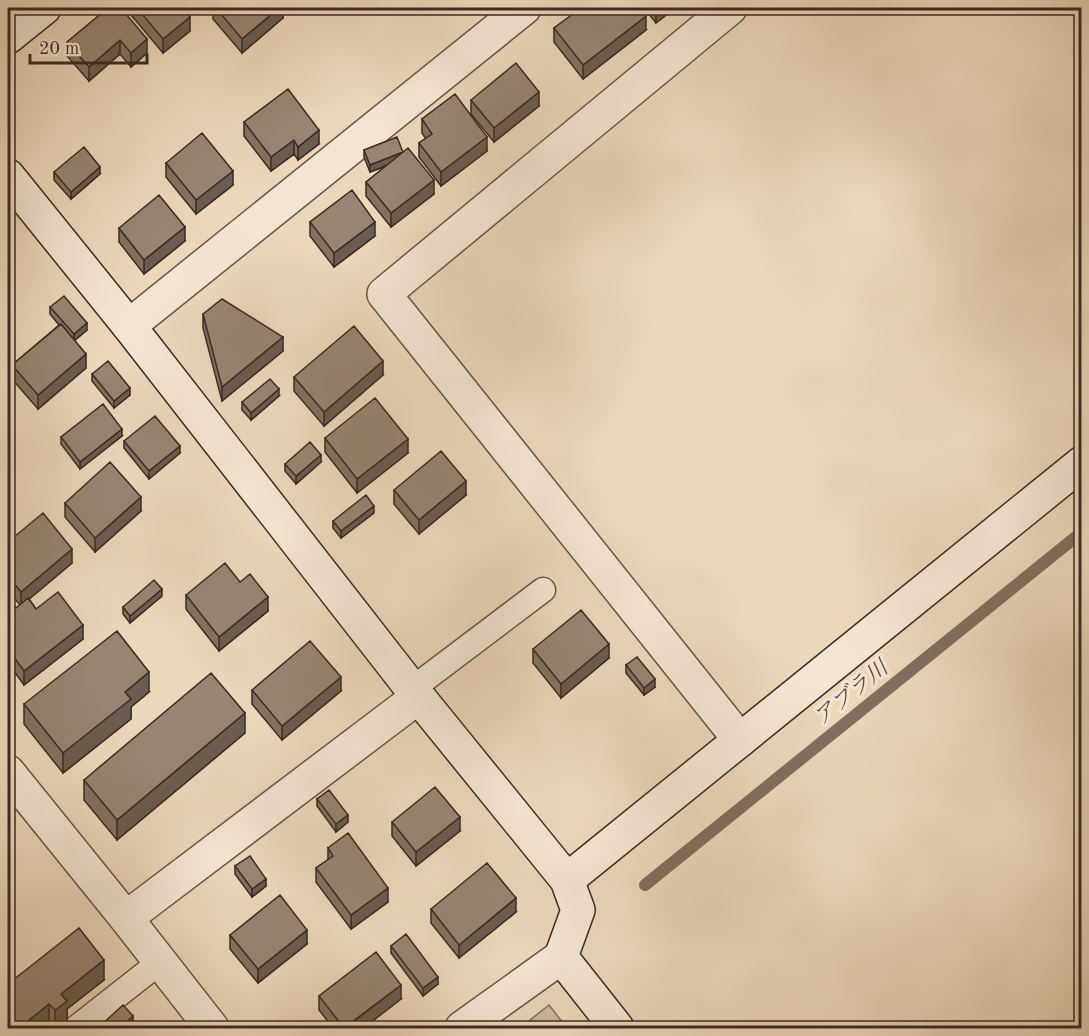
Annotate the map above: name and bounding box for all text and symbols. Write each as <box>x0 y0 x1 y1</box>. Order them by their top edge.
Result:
scale bar <box>30 27 147 65</box>
text: 20 m <box>39 40 79 58</box>
water label: アブラ川 <box>810 655 894 730</box>

